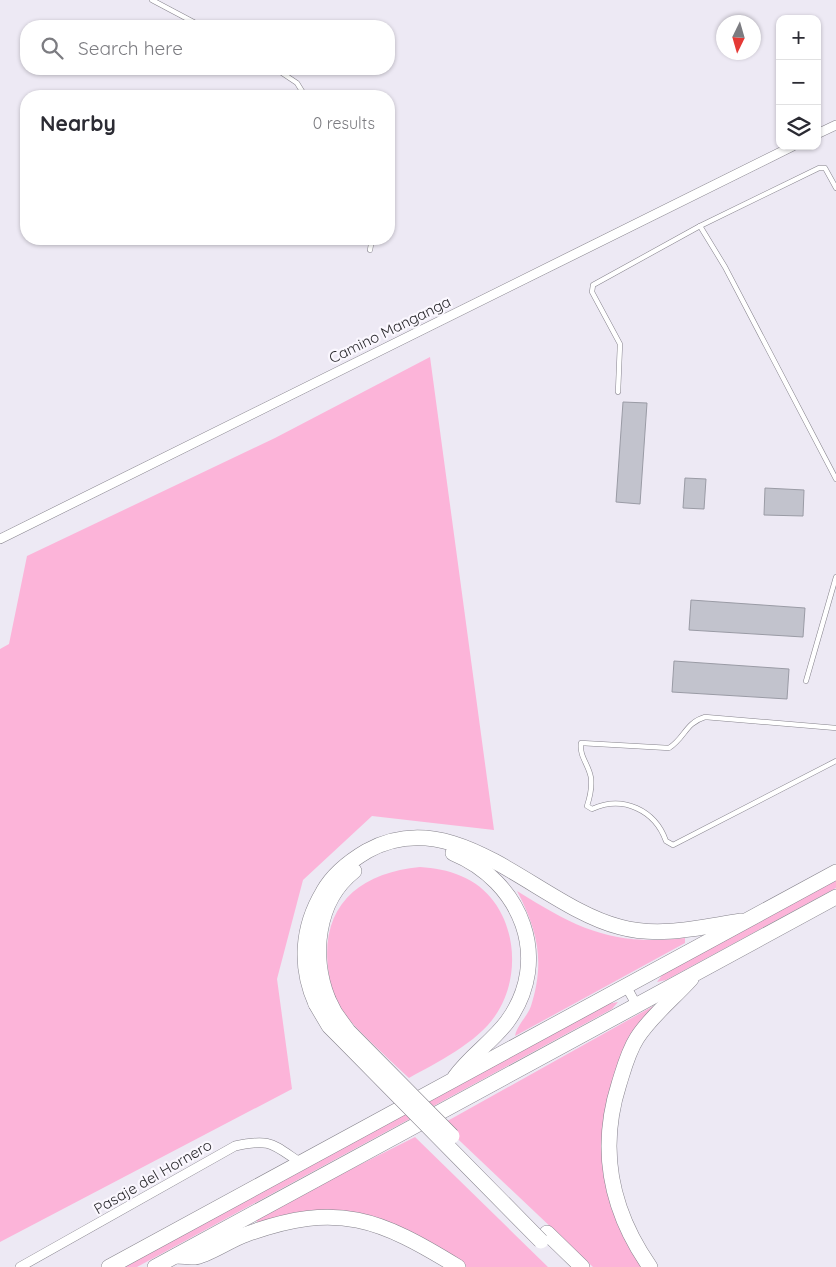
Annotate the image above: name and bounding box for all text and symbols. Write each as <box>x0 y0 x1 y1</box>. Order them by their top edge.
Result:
north arrow <box>716 15 761 60</box>
map controls <box>776 15 821 150</box>
button: + <box>776 15 821 60</box>
search box <box>20 20 395 75</box>
icon: search <box>38 34 66 62</box>
text: Search here <box>78 36 183 60</box>
button: − <box>776 60 821 105</box>
button: layers <box>776 105 821 150</box>
text: Nearby <box>40 110 116 136</box>
text: 0 results <box>313 113 375 133</box>
street label: Camino Manganga <box>326 292 454 367</box>
street label: Pasaje del Hornero <box>90 1135 215 1218</box>

